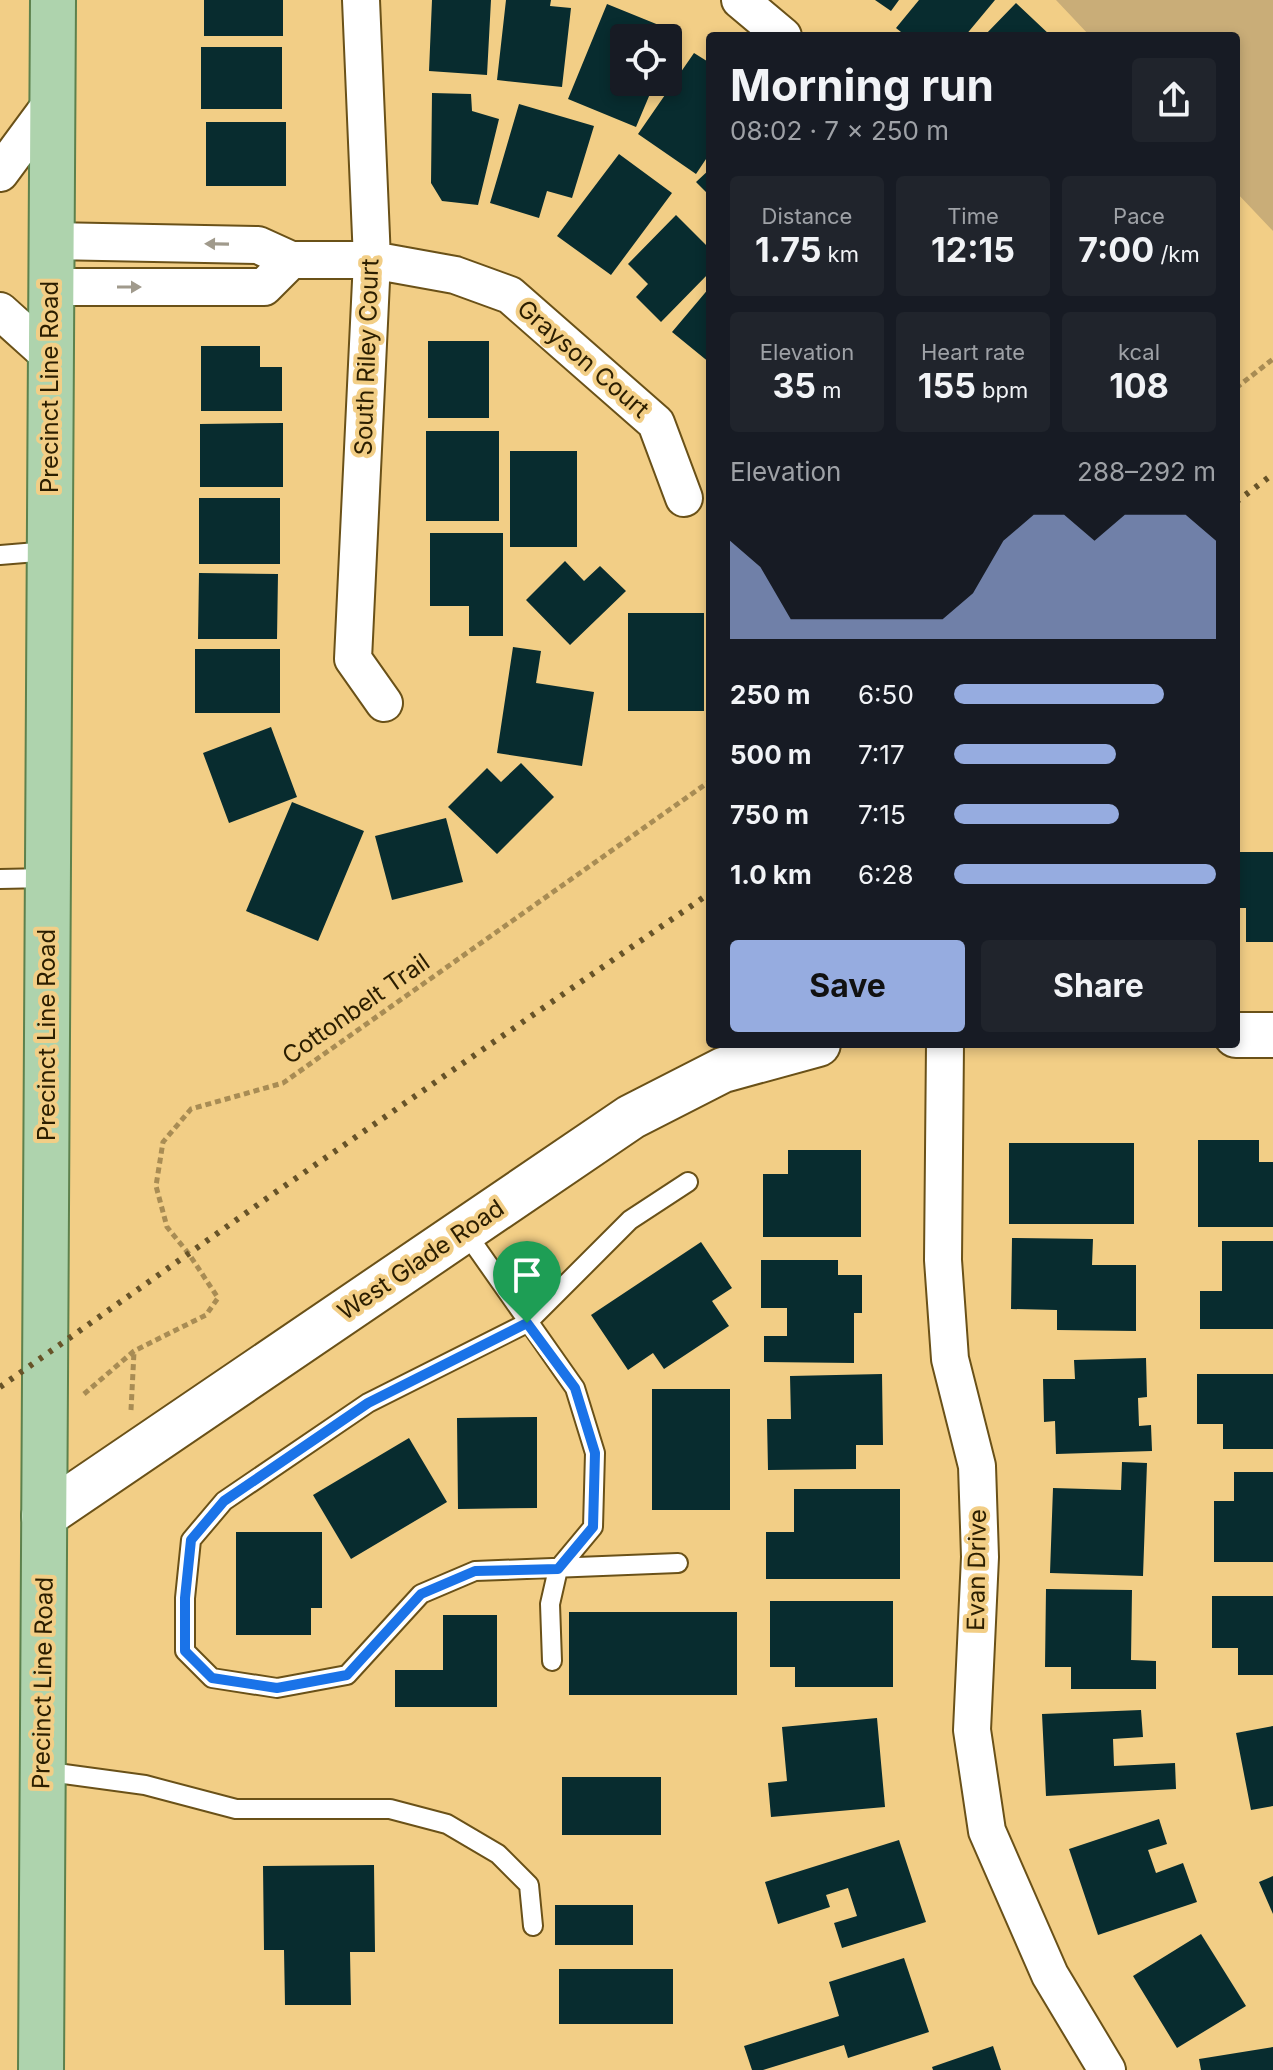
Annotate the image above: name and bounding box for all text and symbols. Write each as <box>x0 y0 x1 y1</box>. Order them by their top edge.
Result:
map controls <box>610 24 682 96</box>
button: locate <box>610 24 682 96</box>
text: Morning run <box>730 58 994 112</box>
button: share <box>1132 58 1216 142</box>
text: 08:02 · 7 × 250 m <box>730 115 949 146</box>
text: Distance <box>762 203 852 229</box>
text: Time <box>947 203 999 229</box>
text: Pace <box>1113 203 1165 229</box>
text: 1.75 <box>755 229 821 270</box>
text: 12:15 <box>931 229 1015 270</box>
text: 7:00 <box>1078 229 1154 270</box>
one-way arrow <box>204 238 229 250</box>
text: km <box>821 241 859 267</box>
text: /km <box>1154 241 1200 267</box>
street label: South Riley Court <box>349 258 384 456</box>
street label: Precinct Line Road <box>35 281 64 493</box>
one-way arrow <box>117 281 142 293</box>
street label: Grayson Court <box>512 294 655 424</box>
text: Elevation <box>760 339 854 365</box>
text: Heart rate <box>921 339 1025 365</box>
text: kcal <box>1118 339 1160 365</box>
text: 35 <box>772 365 816 406</box>
text: 155 <box>918 365 976 406</box>
text: 108 <box>1109 365 1169 406</box>
text: m <box>816 377 842 403</box>
text: bpm <box>976 377 1028 403</box>
text: Elevation <box>730 456 841 487</box>
text: 288–292 m <box>1077 456 1216 487</box>
text: 250 m <box>730 679 810 710</box>
text: 6:50 <box>858 679 914 710</box>
text: 500 m <box>730 739 812 770</box>
text: 7:17 <box>858 739 905 770</box>
text: 750 m <box>730 799 809 830</box>
text: 7:15 <box>858 799 906 830</box>
text: 1.0 km <box>730 859 812 890</box>
text: 6:28 <box>858 859 914 890</box>
street label: Precinct Line Road <box>32 929 61 1141</box>
button: Save <box>730 940 965 1032</box>
button: Share <box>981 940 1216 1032</box>
street label: Cottonbelt Trail <box>276 947 435 1070</box>
street label: West Glade Road <box>332 1193 509 1326</box>
pin <box>493 1241 561 1323</box>
icon: arrive <box>505 1253 549 1297</box>
street label: Evan Drive <box>961 1509 992 1631</box>
street label: Precinct Line Road <box>26 1577 59 1789</box>

